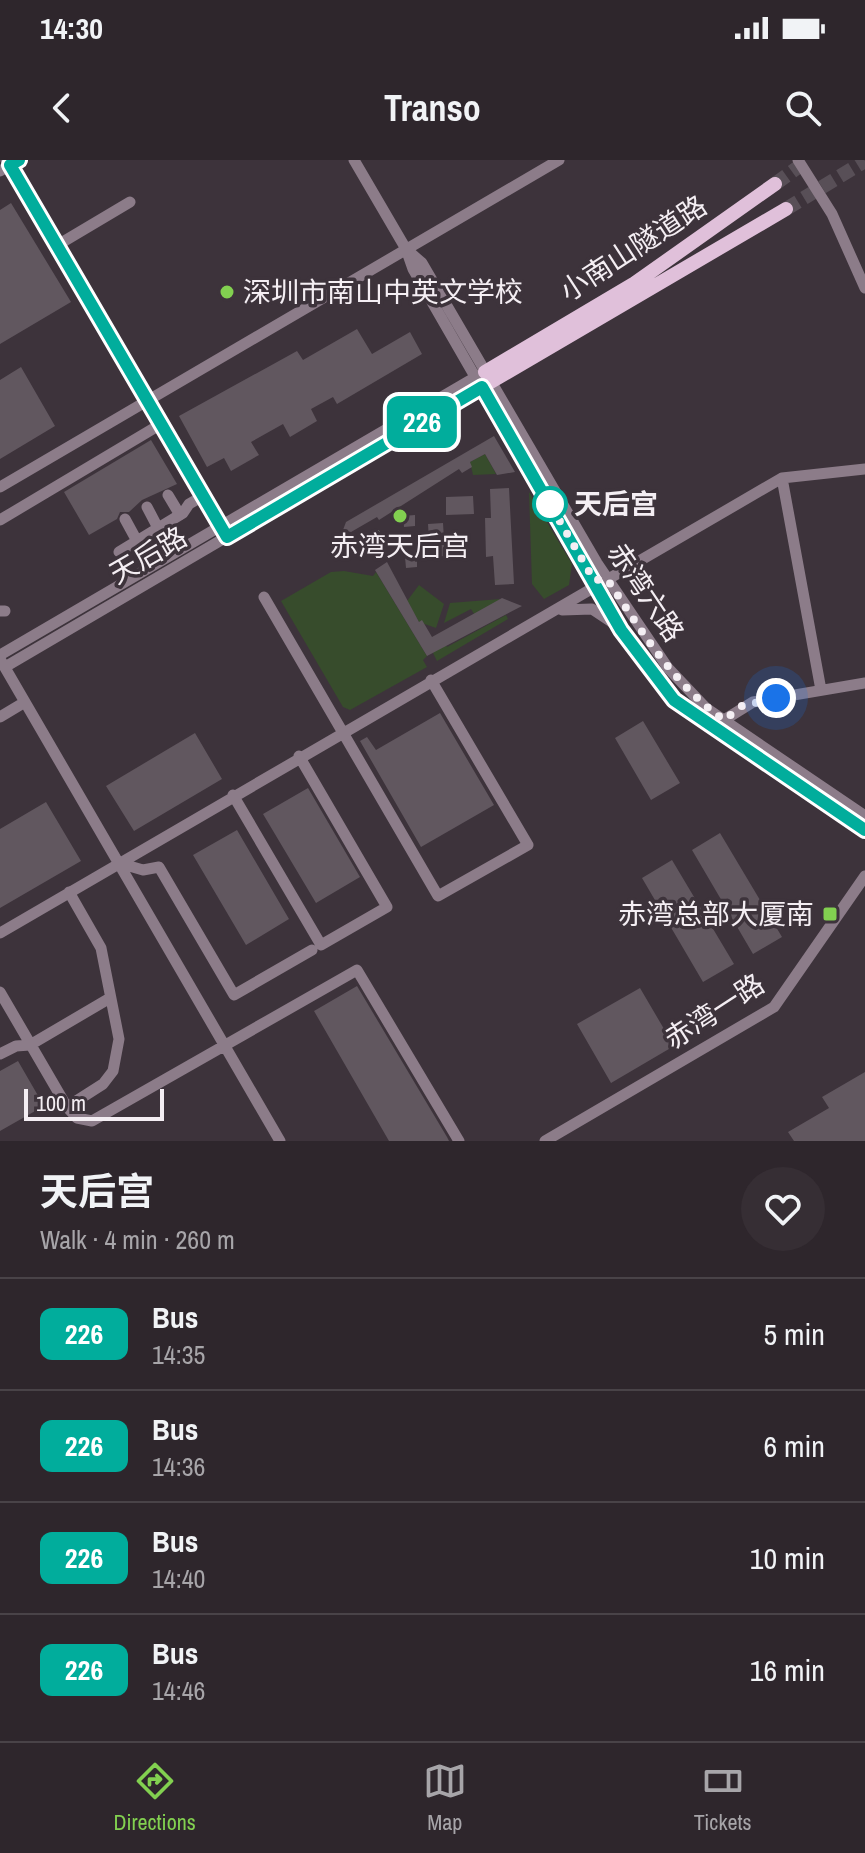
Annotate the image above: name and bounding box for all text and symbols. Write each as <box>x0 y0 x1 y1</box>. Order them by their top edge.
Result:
text: 14:30 <box>40 8 103 48</box>
text: Transo <box>384 84 481 132</box>
icon: back <box>40 86 84 130</box>
icon: search <box>781 86 825 130</box>
street label: 小南山隧道路 <box>552 186 714 310</box>
place label: 深圳市南山中英文学校 <box>243 273 523 311</box>
marker: 深圳市南山中英文学校 <box>218 283 236 301</box>
line badge: 226 <box>376 396 468 448</box>
text: 226 <box>403 403 441 441</box>
place label: 天后宫 <box>574 485 658 523</box>
marker: 天后宫 <box>533 487 567 521</box>
marker: 赤湾天后宫 <box>391 507 409 525</box>
street label: 天后路 <box>102 518 194 592</box>
place label: 赤湾天后宫 <box>330 527 470 565</box>
street label: 赤湾六路 <box>599 535 693 649</box>
your location <box>756 678 796 718</box>
place label: 赤湾总部大厦南 <box>618 895 814 933</box>
marker: 赤湾总部大厦南 <box>821 905 839 923</box>
street label: 赤湾一路 <box>657 965 771 1057</box>
scale bar <box>24 1085 164 1121</box>
text: 100 m <box>36 1088 86 1118</box>
text: 天后宫 <box>40 1166 154 1217</box>
button: heart <box>741 1167 825 1251</box>
text: Walk · 4 min · 260 m <box>40 1222 235 1257</box>
text: Bus <box>152 1297 198 1337</box>
text: 5 min <box>763 1314 825 1354</box>
text: 226 <box>65 1315 103 1353</box>
text: 14:35 <box>152 1337 205 1372</box>
text: Bus <box>152 1409 198 1449</box>
text: 6 min <box>763 1426 825 1466</box>
text: 226 <box>65 1427 103 1465</box>
text: 14:36 <box>152 1449 205 1484</box>
text: Bus <box>152 1521 198 1561</box>
text: 10 min <box>750 1538 825 1578</box>
text: 226 <box>65 1539 103 1577</box>
text: 14:40 <box>152 1561 205 1596</box>
text: Bus <box>152 1633 198 1673</box>
text: 16 min <box>750 1650 825 1690</box>
text: 226 <box>65 1651 103 1689</box>
text: 14:46 <box>152 1673 205 1708</box>
tab: Directions <box>114 1759 196 1837</box>
tab: Map <box>423 1759 467 1837</box>
tab: Tickets <box>694 1759 751 1837</box>

